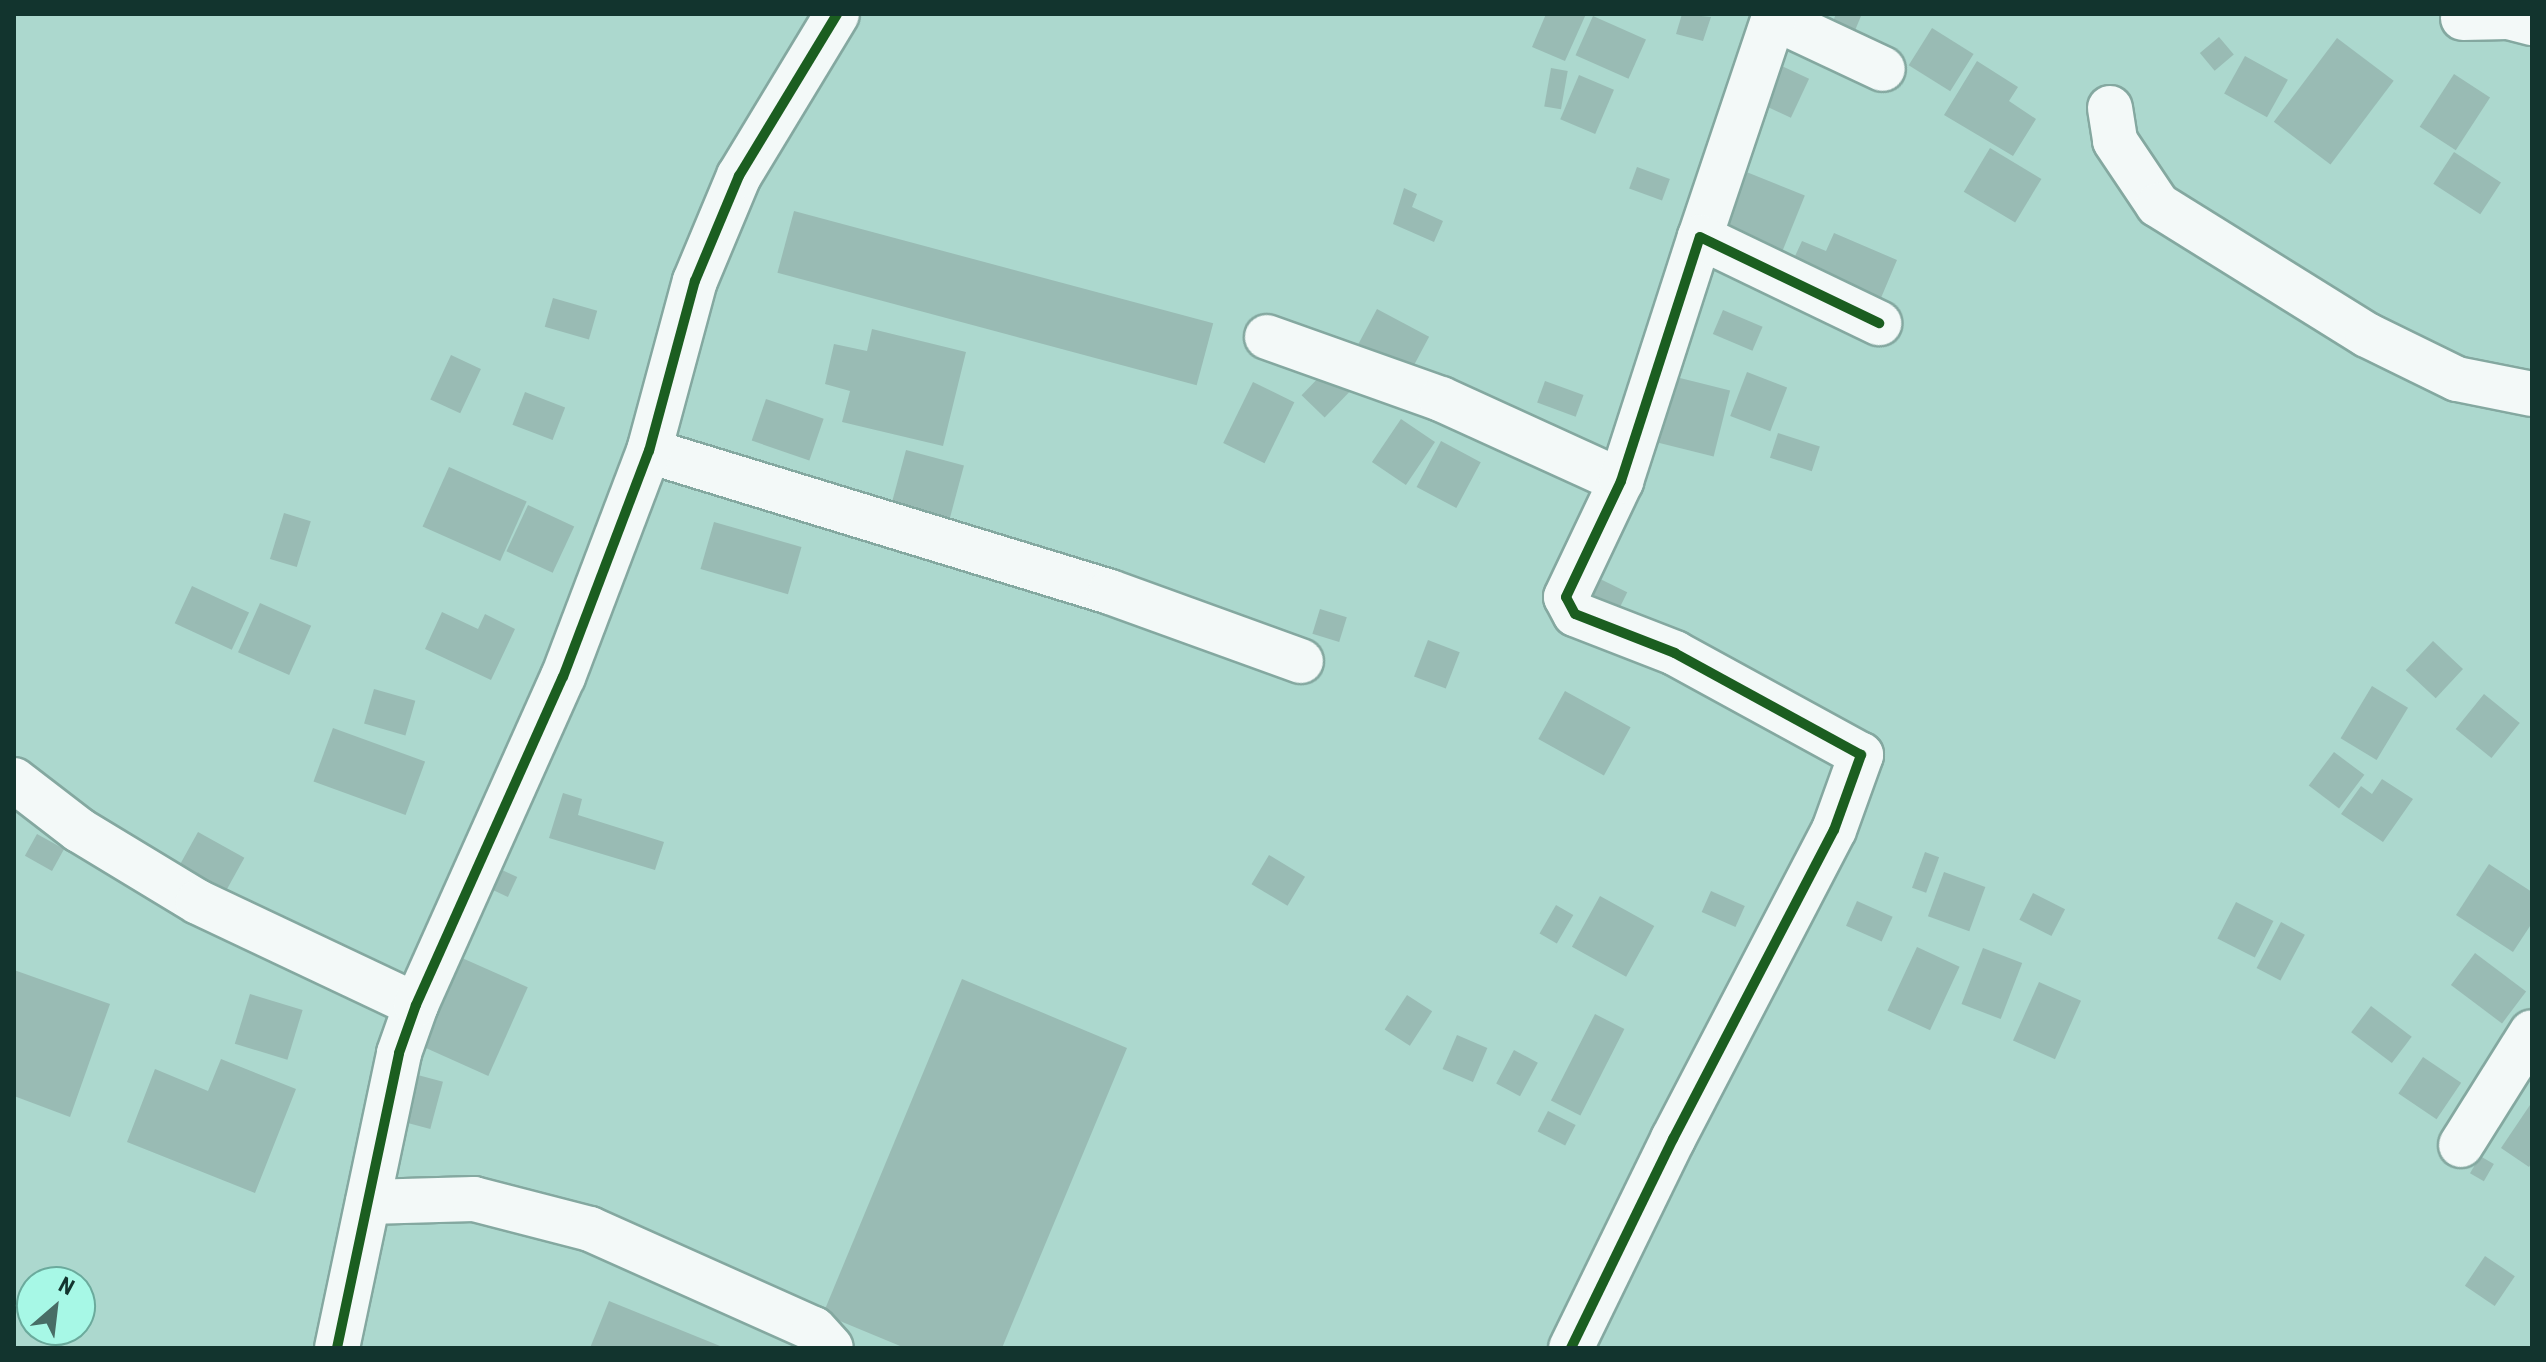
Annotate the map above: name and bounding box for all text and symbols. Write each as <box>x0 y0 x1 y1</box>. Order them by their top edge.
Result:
north arrow <box>16 1266 96 1346</box>
text: N <box>55 1272 78 1300</box>

